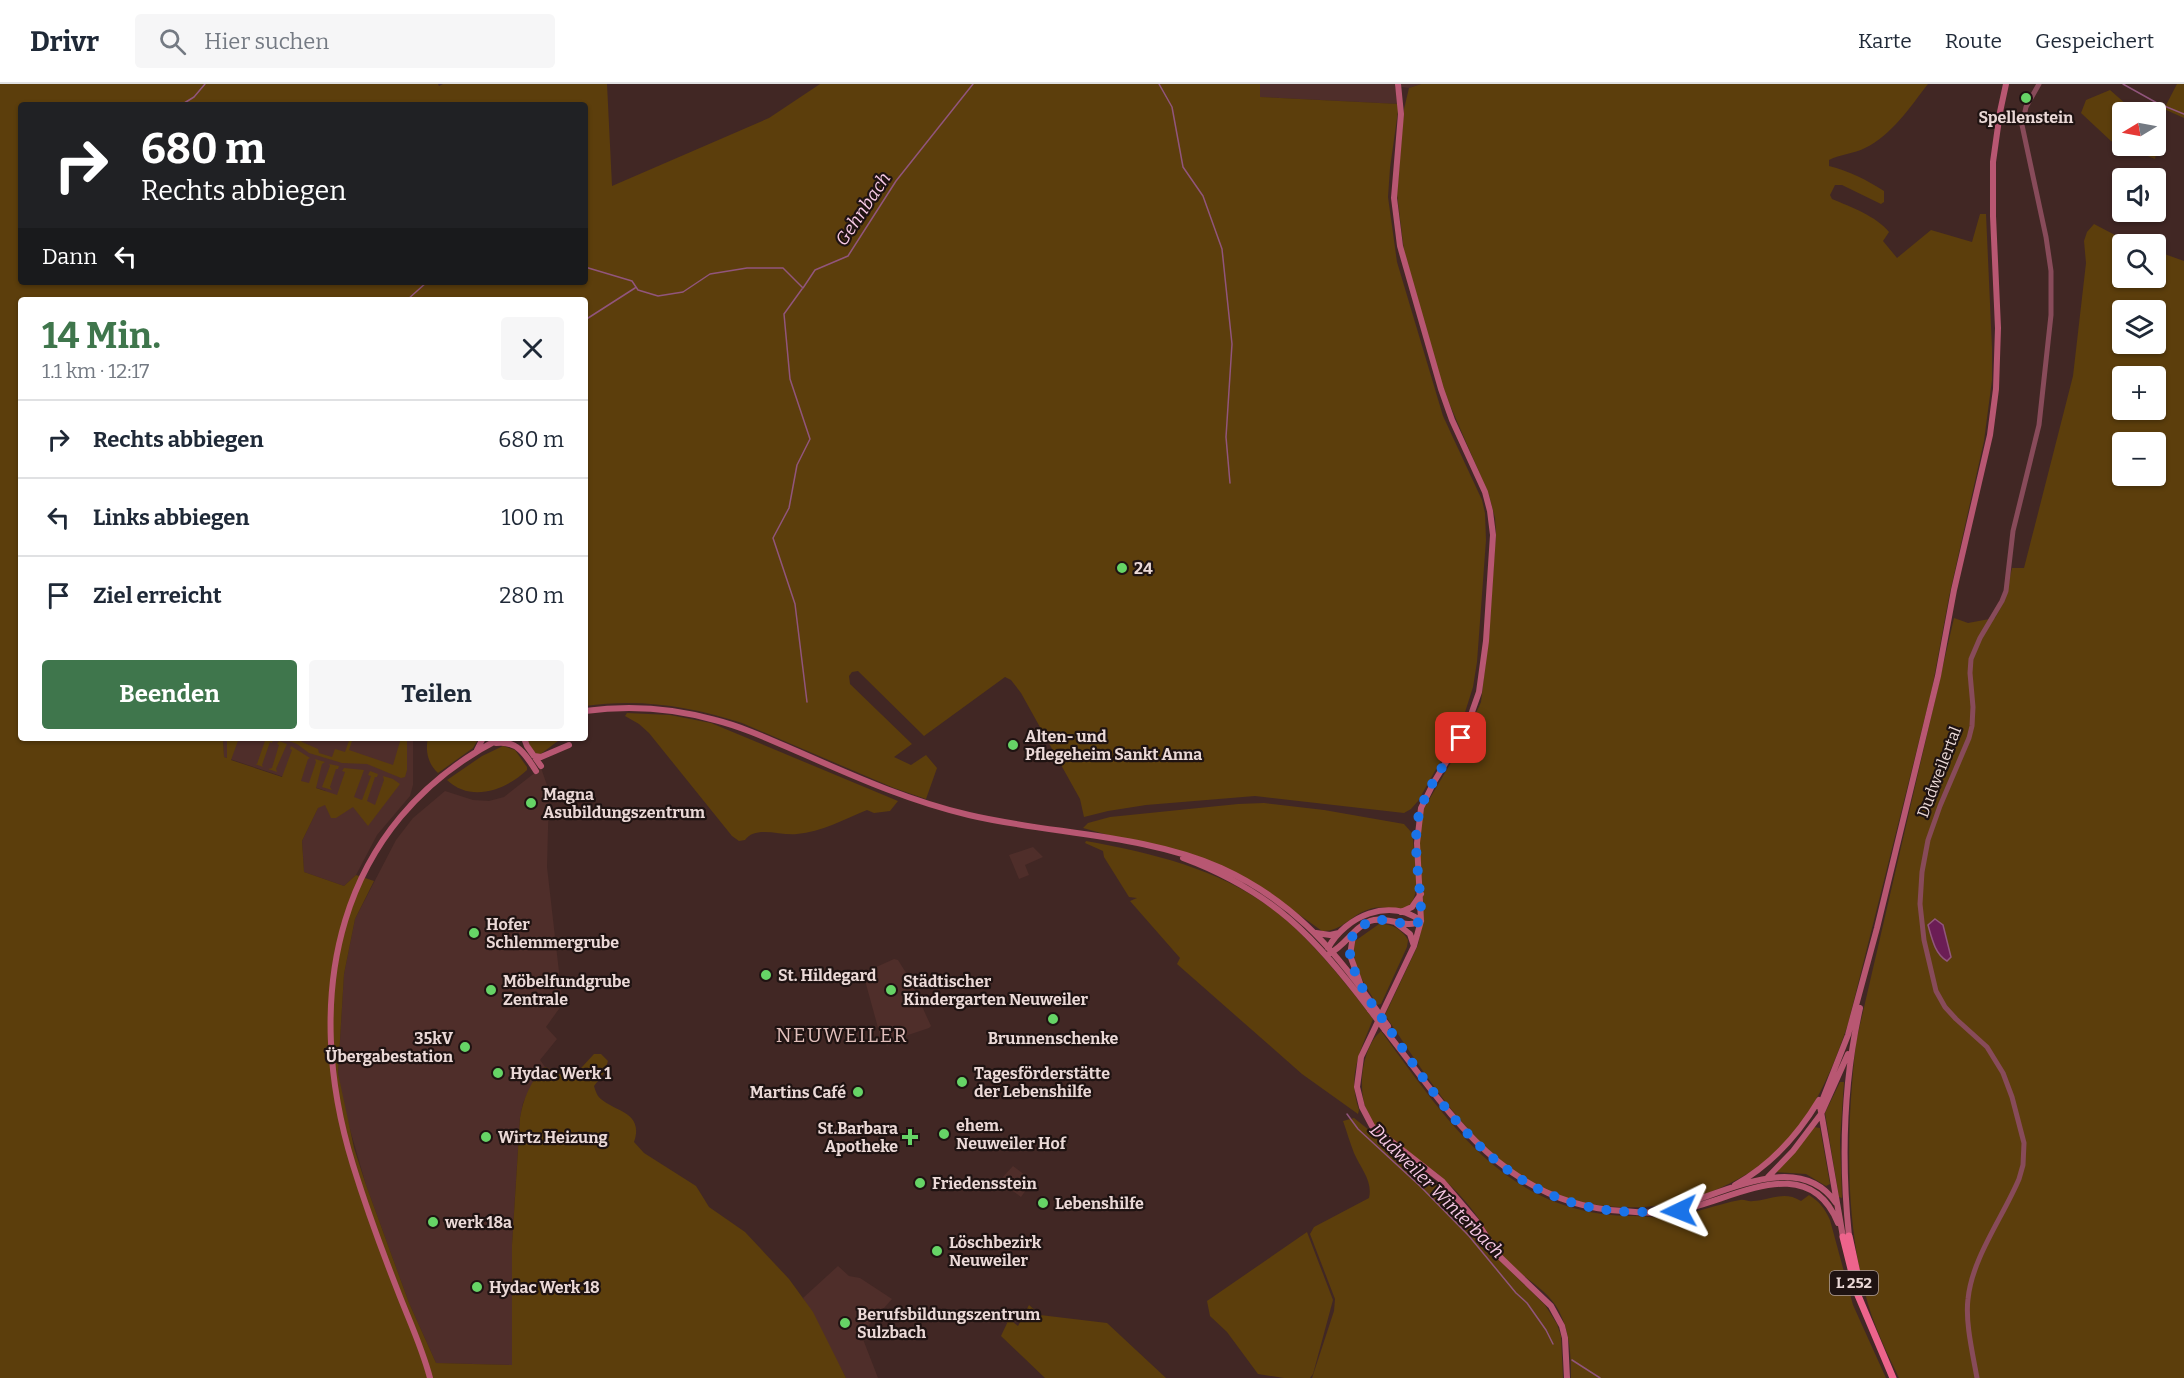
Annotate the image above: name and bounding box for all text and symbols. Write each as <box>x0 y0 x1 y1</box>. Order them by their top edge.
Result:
search box <box>135 14 555 68</box>
text: Drivr <box>30 25 99 58</box>
icon: search <box>156 25 189 58</box>
text: Hier suchen <box>204 28 329 55</box>
text: Karte <box>1858 28 1912 54</box>
text: Route <box>1945 28 2002 54</box>
text: Gespeichert <box>2035 28 2154 54</box>
marker: Spellenstein <box>2019 91 2033 105</box>
north arrow <box>2112 102 2166 156</box>
map controls <box>2112 102 2166 486</box>
place label: Spellenstein <box>1979 108 2074 127</box>
text: 680 m <box>141 124 265 174</box>
icon: right <box>42 126 120 204</box>
water label: Gehnbach <box>831 168 895 250</box>
button: sound <box>2112 168 2166 222</box>
text: Rechts abbiegen <box>141 175 346 207</box>
button: search <box>2112 234 2166 288</box>
icon: left <box>109 240 142 273</box>
text: Dann <box>42 243 97 270</box>
button: layers <box>2112 300 2166 354</box>
text: 14 Min. <box>42 314 161 358</box>
button: close <box>501 317 564 380</box>
text: 1.1 km · 12:17 <box>42 359 149 383</box>
button: + <box>2112 366 2166 420</box>
icon: right <box>42 423 75 456</box>
text: Rechts abbiegen <box>93 426 264 453</box>
text: 680 m <box>498 426 564 453</box>
button: − <box>2112 432 2166 486</box>
icon: left <box>42 501 75 534</box>
text: Links abbiegen <box>93 504 250 531</box>
text: 100 m <box>501 504 564 531</box>
place label: 24 <box>1134 559 1153 578</box>
marker: 24 <box>1115 561 1129 575</box>
icon: arrive <box>42 579 75 612</box>
text: Ziel erreicht <box>93 582 222 609</box>
text: 280 m <box>499 582 564 609</box>
button: Beenden <box>42 660 297 729</box>
button: Teilen <box>309 660 564 729</box>
pin <box>1435 712 1486 763</box>
icon: arrive <box>1444 721 1477 754</box>
street label: Dudweilertal <box>1913 723 1965 820</box>
place label: Alten- und Pflegeheim Sankt Anna <box>1025 727 1202 764</box>
marker: Alten- und Pflegeheim Sankt Anna <box>1006 738 1020 752</box>
place label: Magna Asubildungszentrum <box>543 785 706 822</box>
marker: Magna Asubildungszentrum <box>524 796 538 810</box>
place label: Hofer Schlemmergrube <box>486 915 619 952</box>
marker: Hofer Schlemmergrube <box>467 926 481 940</box>
place label: St. Hildegard <box>778 966 877 985</box>
marker: St. Hildegard <box>759 968 773 982</box>
place label: Möbelfundgrube Zentrale <box>503 972 631 1009</box>
place label: Städtischer Kindergarten Neuweiler <box>903 972 1089 1009</box>
marker: Möbelfundgrube Zentrale <box>484 983 498 997</box>
marker: Städtischer Kindergarten Neuweiler <box>884 983 898 997</box>
marker: Brunnenschenke <box>1046 1012 1060 1026</box>
district label: NEUWEILER <box>776 1023 908 1047</box>
place label: 35kV Übergabestation <box>325 1029 454 1066</box>
place label: Brunnenschenke <box>988 1029 1118 1048</box>
marker: 35kV Übergabestation <box>458 1040 472 1054</box>
place label: Hydac Werk 1 <box>510 1064 611 1083</box>
place label: Tagesförderstätte der Lebenshilfe <box>974 1064 1110 1101</box>
marker: Hydac Werk 1 <box>491 1066 505 1080</box>
marker: Tagesförderstätte der Lebenshilfe <box>955 1075 969 1089</box>
place label: Martins Café <box>750 1083 846 1102</box>
marker: Martins Café <box>851 1085 865 1099</box>
place label: ehem. Neuweiler Hof <box>956 1116 1067 1153</box>
place label: St.Barbara Apotheke <box>818 1119 898 1156</box>
water label: Dudweiler Winterbach <box>1365 1119 1509 1263</box>
marker: ehem. Neuweiler Hof <box>937 1127 951 1141</box>
place label: Wirtz Heizung <box>498 1128 608 1147</box>
marker: Wirtz Heizung <box>479 1130 493 1144</box>
marker: St.Barbara Apotheke <box>903 1130 917 1144</box>
place label: Friedensstein <box>932 1174 1038 1193</box>
marker: Friedensstein <box>913 1176 927 1190</box>
position arrow <box>1647 1179 1711 1243</box>
place label: Lebenshilfe <box>1055 1194 1144 1213</box>
marker: Lebenshilfe <box>1036 1196 1050 1210</box>
place label: werk 18a <box>444 1213 512 1232</box>
marker: werk 18a <box>426 1215 440 1229</box>
place label: Löschbezirk Neuweiler <box>949 1233 1042 1270</box>
marker: Löschbezirk Neuweiler <box>930 1244 944 1258</box>
road number: L 252 <box>1830 1271 1878 1295</box>
place label: Hydac Werk 18 <box>489 1278 600 1297</box>
marker: Hydac Werk 18 <box>470 1280 484 1294</box>
place label: Berufsbildungszentrum Sulzbach <box>857 1305 1041 1342</box>
marker: Berufsbildungszentrum Sulzbach <box>838 1316 852 1330</box>

